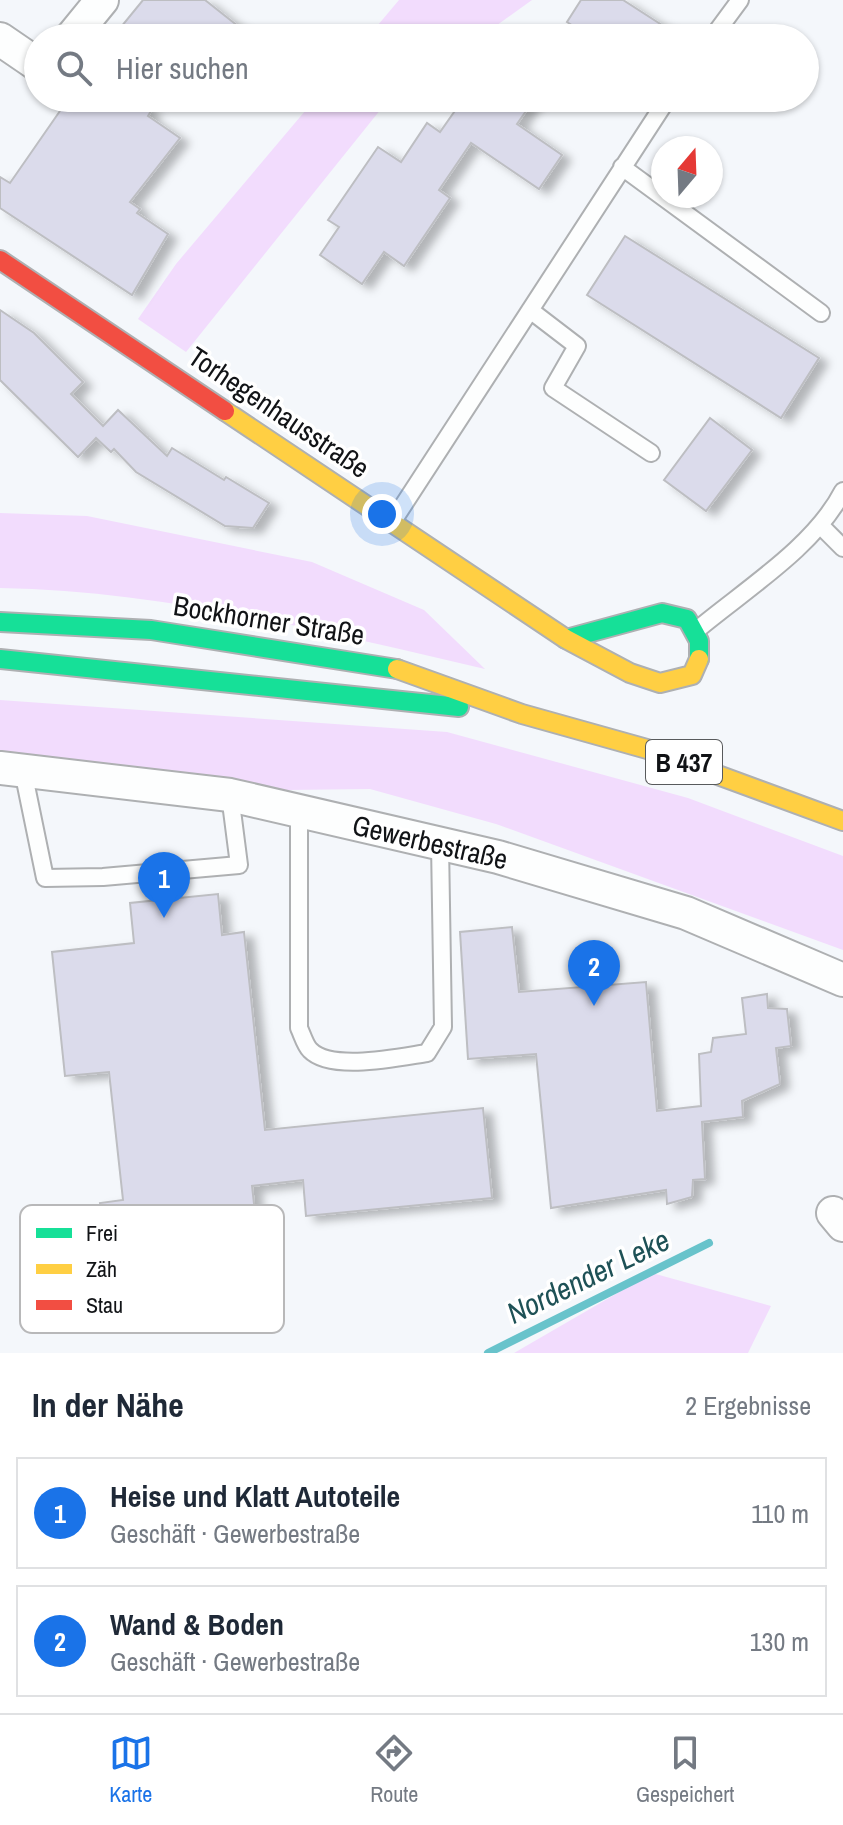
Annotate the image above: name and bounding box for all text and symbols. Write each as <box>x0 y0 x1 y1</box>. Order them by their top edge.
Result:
search box <box>24 24 819 112</box>
icon: search <box>52 46 96 90</box>
text: Hier suchen <box>116 48 249 88</box>
north arrow <box>651 136 723 208</box>
street label: Torhegenhausstraße <box>181 337 377 487</box>
your location <box>362 494 402 534</box>
street label: Bockhorner Straße <box>171 586 367 654</box>
road number: B 437 <box>646 740 722 784</box>
street label: Gewerbestraße <box>349 806 511 878</box>
pin: 1 <box>138 852 190 918</box>
pin: 2 <box>568 940 620 1006</box>
legend <box>20 1205 284 1333</box>
text: Frei <box>86 1218 118 1248</box>
water label: Nordender Leke <box>500 1219 676 1333</box>
text: Zäh <box>86 1254 117 1284</box>
text: Stau <box>86 1290 123 1320</box>
text: In der Nähe <box>32 1382 184 1428</box>
text: 2 Ergebnisse <box>685 1388 811 1423</box>
text: Heise und Klatt Autoteile <box>110 1476 400 1516</box>
text: 1 <box>54 1496 66 1531</box>
text: 110 m <box>751 1496 809 1531</box>
text: Geschäft · Gewerbestraße <box>110 1516 360 1551</box>
text: Wand & Boden <box>110 1604 284 1644</box>
text: 2 <box>54 1624 66 1659</box>
text: 130 m <box>750 1624 809 1659</box>
text: Geschäft · Gewerbestraße <box>110 1644 360 1679</box>
tab: Karte <box>109 1731 153 1809</box>
tab: Route <box>370 1731 418 1809</box>
tab: Gespeichert <box>636 1731 734 1809</box>

